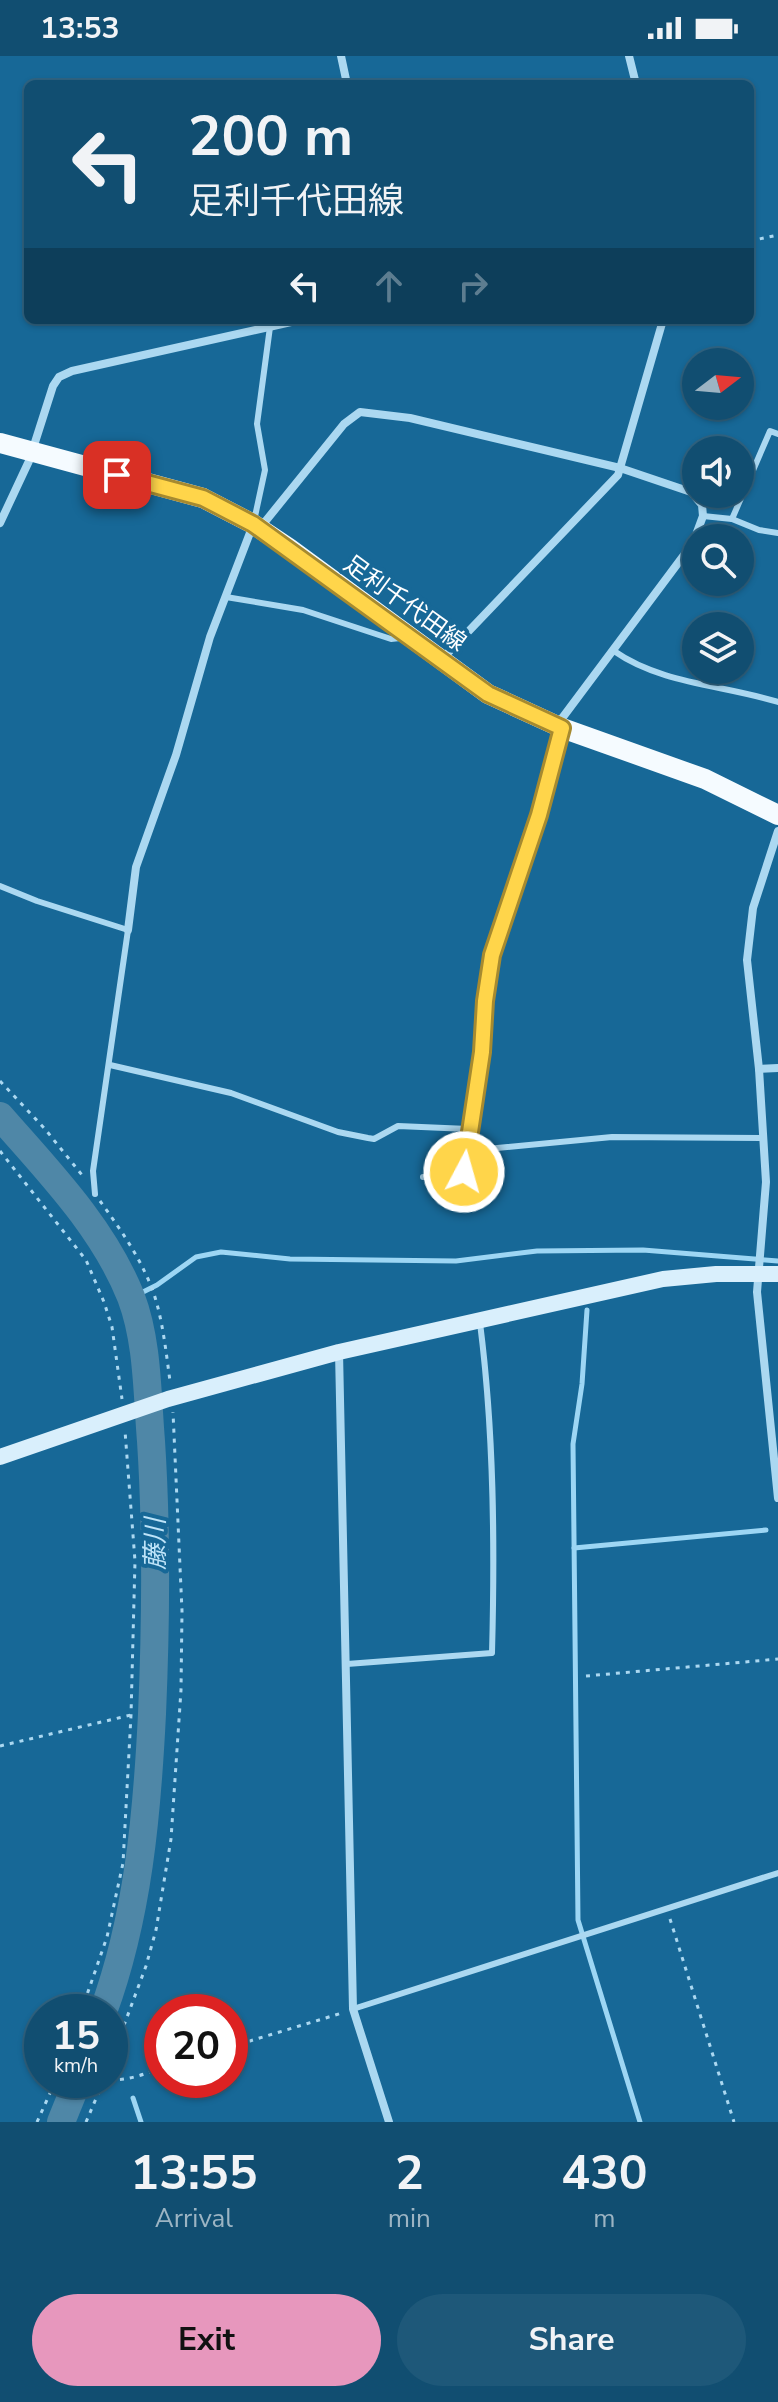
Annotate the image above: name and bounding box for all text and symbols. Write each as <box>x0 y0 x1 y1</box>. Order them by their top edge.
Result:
text: 13:53 <box>40 8 119 49</box>
text: 200 m <box>188 98 353 175</box>
icon: left <box>56 112 160 216</box>
text: 足利千代田線 <box>188 177 404 226</box>
icon: left <box>283 264 327 308</box>
icon: ahead <box>367 264 411 308</box>
icon: right <box>451 264 495 308</box>
north arrow <box>682 348 754 420</box>
map controls <box>682 348 754 684</box>
button: sound <box>682 436 754 508</box>
pin <box>83 441 151 509</box>
icon: arrive <box>95 453 139 497</box>
button: search <box>682 524 754 596</box>
street label: 足利千代田線 <box>337 548 473 658</box>
button: layers <box>682 612 754 684</box>
position arrow <box>422 1130 506 1214</box>
water label: 藤川 <box>138 1515 173 1570</box>
speed limit sign: 20 <box>144 1994 248 2098</box>
text: 15 <box>52 2009 100 2063</box>
text: km/h <box>54 2052 98 2079</box>
text: 13:55 <box>130 2140 257 2206</box>
text: 2 <box>395 2140 424 2206</box>
text: 430 <box>561 2140 648 2206</box>
text: Arrival <box>155 2201 233 2236</box>
text: min <box>388 2201 431 2236</box>
text: m <box>593 2201 616 2236</box>
button: Exit <box>32 2294 381 2386</box>
button: Share <box>397 2294 746 2386</box>

